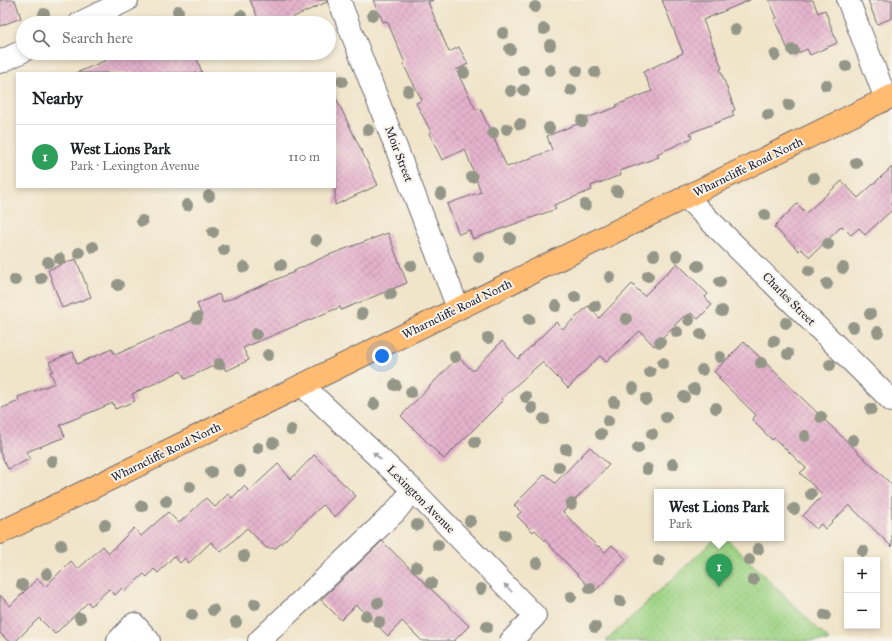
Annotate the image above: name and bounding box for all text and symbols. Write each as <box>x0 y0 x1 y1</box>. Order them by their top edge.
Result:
search box <box>16 16 336 60</box>
icon: search <box>30 27 52 49</box>
text: Search here <box>62 29 133 47</box>
text: Nearby <box>32 88 83 109</box>
street label: Moir Street <box>382 124 416 185</box>
street label: Wharncliffe Road North <box>691 134 805 200</box>
text: West Lions Park <box>70 140 171 158</box>
text: 1 <box>42 149 48 165</box>
text: 110 m <box>288 149 320 165</box>
text: Park · Lexington Avenue <box>70 158 200 174</box>
street label: Charles Street <box>760 270 819 329</box>
street label: Wharncliffe Road North <box>400 276 514 342</box>
your location <box>372 346 392 366</box>
street label: Wharncliffe Road North <box>109 419 223 485</box>
one-way arrow <box>373 452 382 461</box>
street label: Lexington Avenue <box>384 462 458 536</box>
popup <box>654 489 784 541</box>
text: West Lions Park <box>669 498 769 516</box>
text: Park <box>669 516 692 532</box>
pin: 1 <box>706 554 732 587</box>
map controls <box>844 557 880 629</box>
button: + <box>844 557 880 593</box>
one-way arrow <box>503 583 513 593</box>
button: − <box>844 593 880 629</box>

